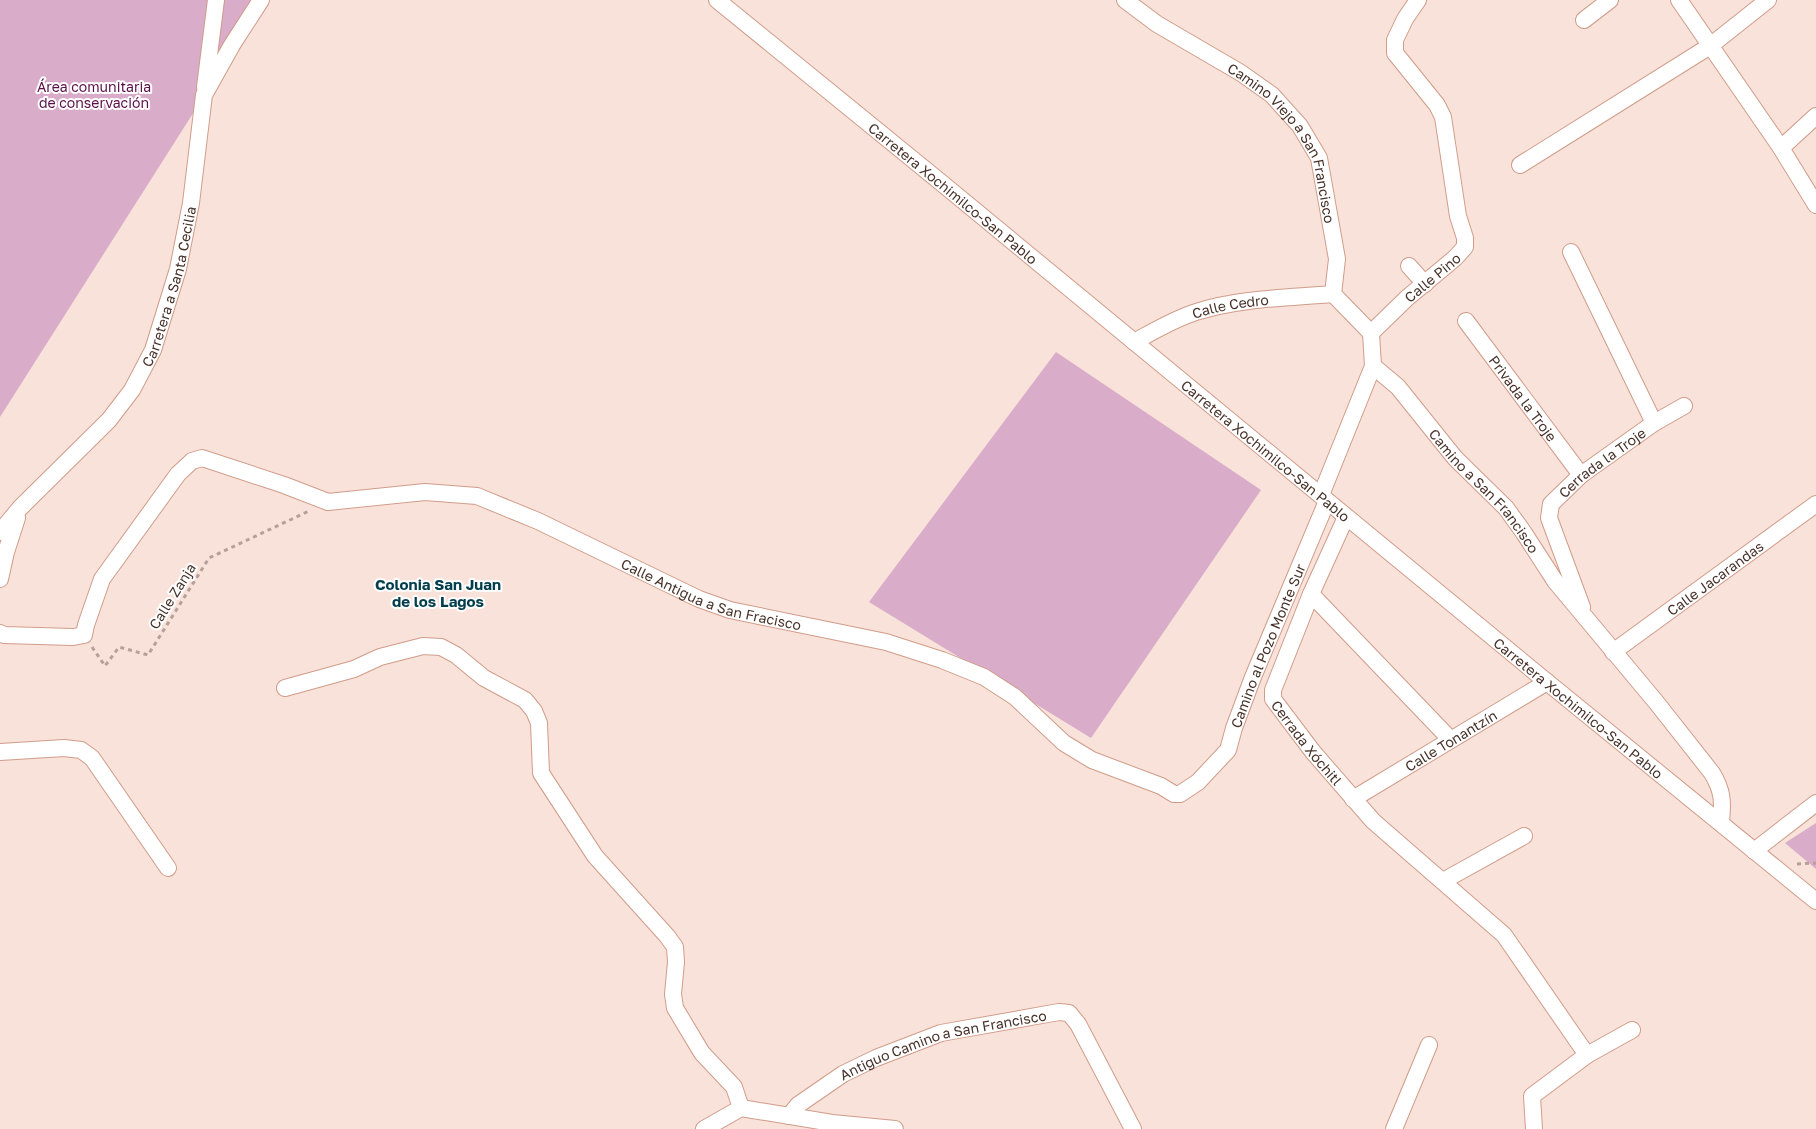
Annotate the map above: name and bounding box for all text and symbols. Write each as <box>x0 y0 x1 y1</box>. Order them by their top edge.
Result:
street label: Camino Viejo a San Francisco <box>1225 59 1339 225</box>
park label: Área comunitaria de conservación <box>37 78 151 111</box>
street label: Carretera Xochimilco-San Pablo <box>865 119 1041 267</box>
street label: Carretera a Santa Cecilia <box>137 205 199 369</box>
street label: Calle Pino <box>1401 249 1464 305</box>
street label: Calle Cedro <box>1190 290 1269 321</box>
street label: Privada la Troje <box>1486 352 1561 444</box>
street label: Carretera Xochimilco-San Pablo <box>1178 376 1354 525</box>
street label: Cerrada la Troje <box>1555 423 1649 501</box>
street label: Camino a San Francisco <box>1426 425 1543 556</box>
street label: Calle Jacarandas <box>1663 537 1766 619</box>
street label: Calle Antigua a San Fracisco <box>619 554 803 633</box>
street label: Calle Zanja <box>145 560 199 632</box>
street label: Camino al Pozo Monte Sur <box>1226 561 1308 730</box>
district label: Colonia San Juan de los Lagos <box>375 575 501 610</box>
street label: Carretera Xochimilco-San Pablo <box>1491 633 1667 782</box>
street label: Cerrada Xóchitl <box>1268 696 1346 788</box>
street label: Calle Tonantzín <box>1402 706 1500 774</box>
street label: Antiguo Camino a San Francisco <box>837 1006 1048 1083</box>

